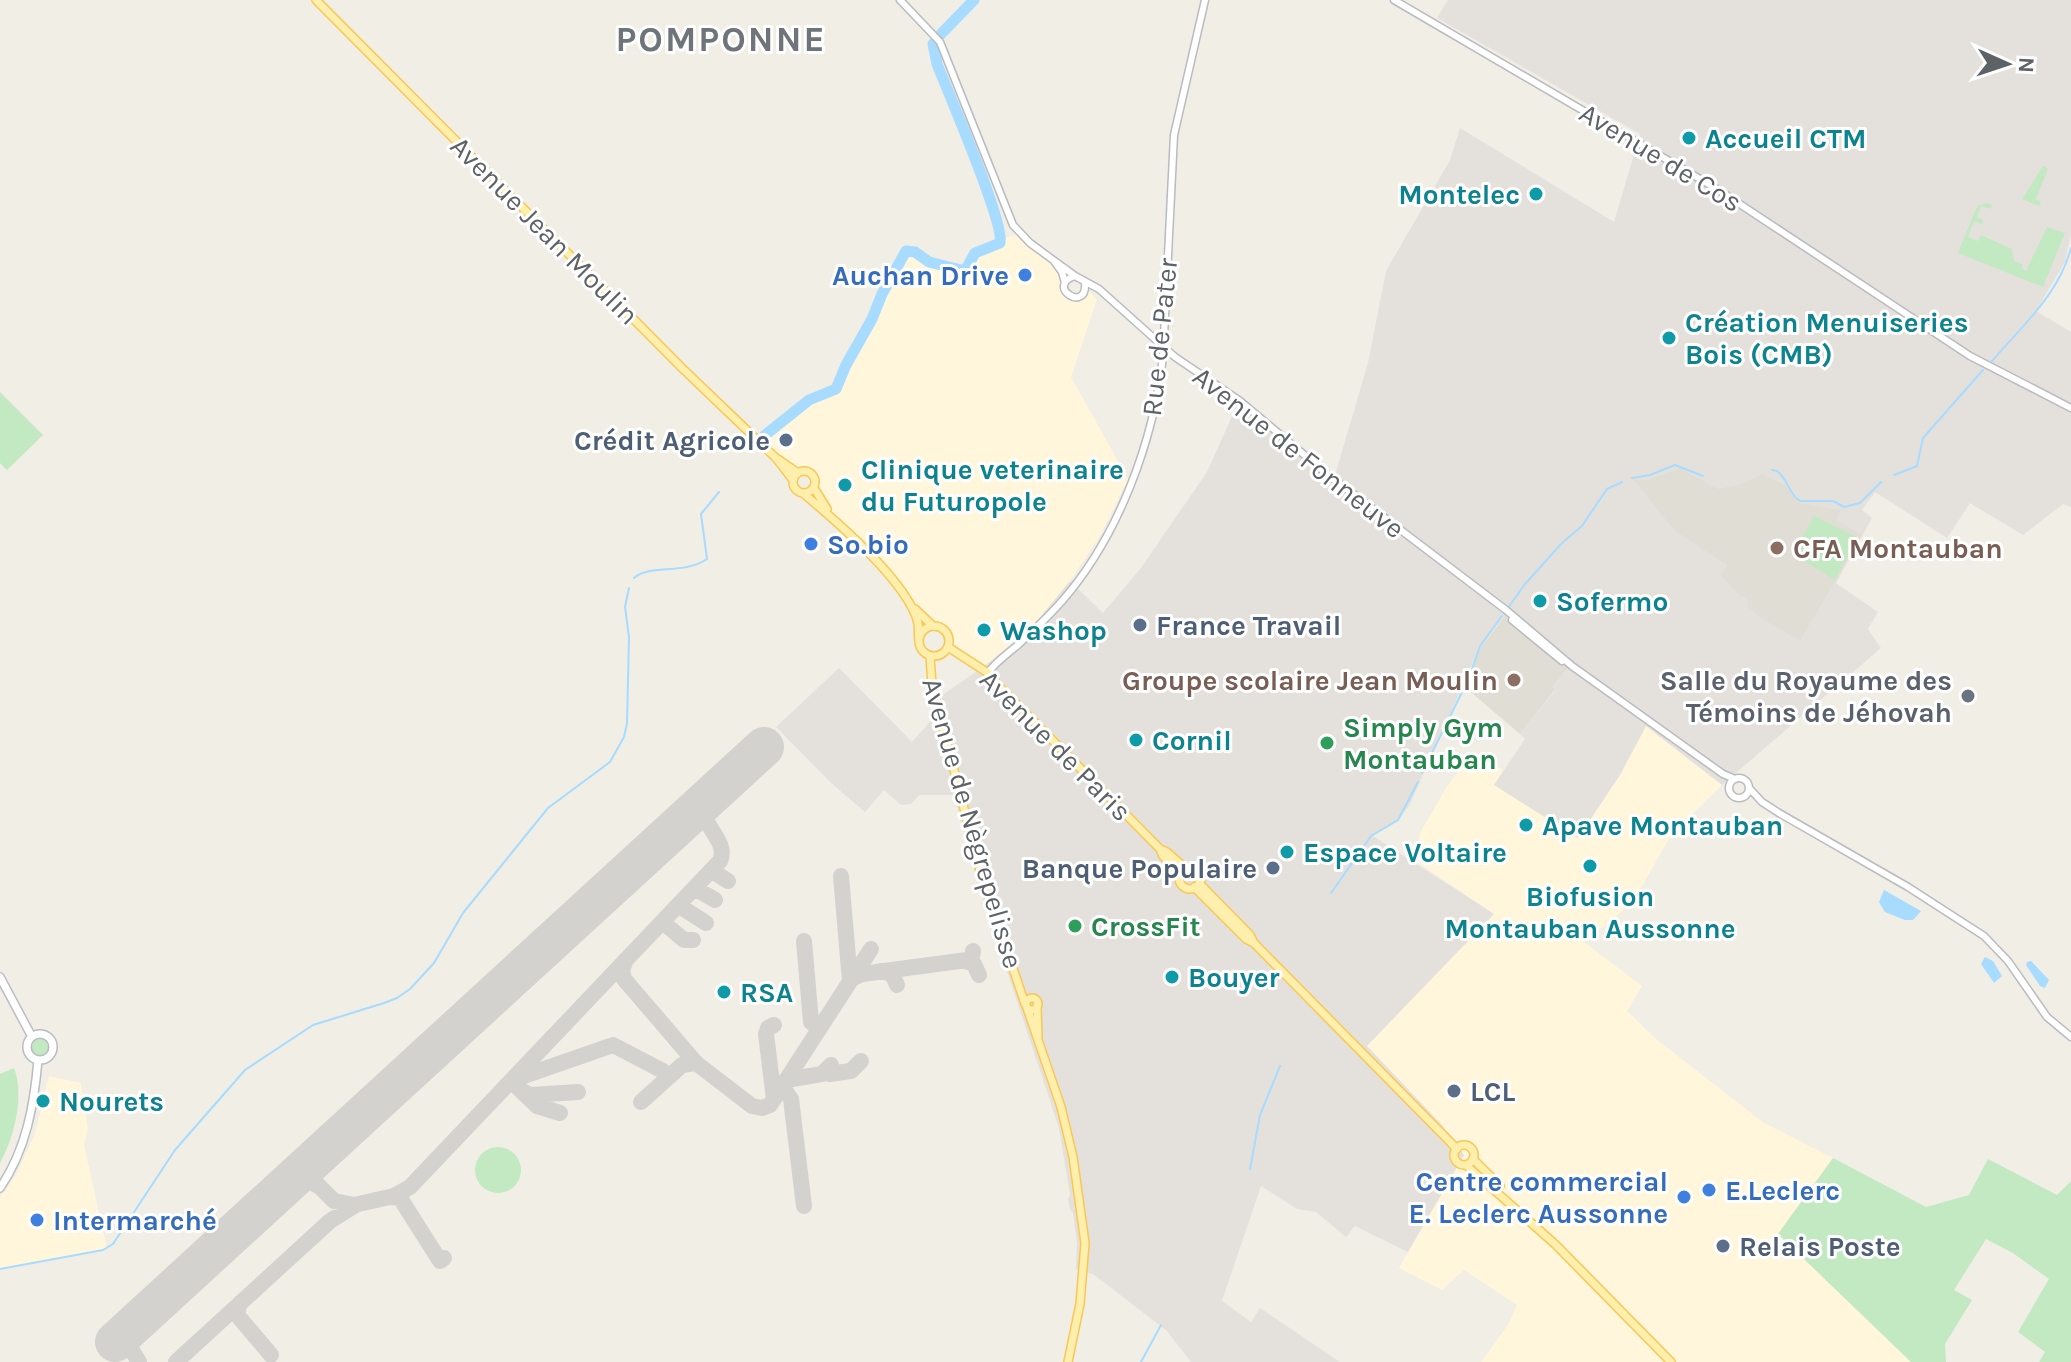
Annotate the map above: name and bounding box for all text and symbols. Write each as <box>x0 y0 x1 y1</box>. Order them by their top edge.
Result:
district label: POMPONNE <box>615 18 827 60</box>
north arrow <box>1967 24 2047 104</box>
text: N <box>2013 56 2039 74</box>
street label: Avenue de Cos <box>1574 96 1748 219</box>
place label: Accueil CTM <box>1705 122 1866 155</box>
street label: Avenue Jean Moulin <box>444 129 646 331</box>
marker: Accueil CTM <box>1680 129 1698 147</box>
place label: Montelec <box>1398 178 1520 211</box>
marker: Montelec <box>1527 185 1545 203</box>
street label: Rue de Pater <box>1135 256 1184 418</box>
place label: Auchan Drive <box>832 259 1009 292</box>
marker: Auchan Drive <box>1016 266 1034 284</box>
place label: Création Menuiseries Bois (CMB) <box>1685 306 1968 371</box>
marker: Création Menuiseries Bois (CMB) <box>1660 329 1678 347</box>
street label: Avenue de Fonneuve <box>1186 360 1411 545</box>
place label: Crédit Agricole <box>574 424 770 457</box>
marker: Crédit Agricole <box>777 431 795 449</box>
place label: Clinique veterinaire du Futuropole <box>861 453 1124 518</box>
marker: Clinique veterinaire du Futuropole <box>836 476 854 494</box>
place label: So.bio <box>827 528 909 561</box>
place label: CFA Montauban <box>1793 532 2003 565</box>
marker: So.bio <box>802 535 820 553</box>
marker: CFA Montauban <box>1768 539 1786 557</box>
place label: Sofermo <box>1556 585 1668 618</box>
marker: Sofermo <box>1531 592 1549 610</box>
place label: France Travail <box>1156 609 1341 642</box>
place label: Washop <box>1000 614 1107 647</box>
marker: France Travail <box>1131 616 1149 634</box>
marker: Washop <box>975 621 993 639</box>
street label: Avenue de Paris <box>973 663 1138 828</box>
place label: Groupe scolaire Jean Moulin <box>1122 664 1498 697</box>
place label: Salle du Royaume des Témoins de Jéhovah <box>1660 664 1952 729</box>
marker: Groupe scolaire Jean Moulin <box>1505 671 1523 689</box>
street label: Avenue de Nègrepelisse <box>915 674 1030 972</box>
marker: Salle du Royaume des Témoins de Jéhovah <box>1959 687 1977 705</box>
place label: Simply Gym Montauban <box>1343 711 1503 776</box>
place label: Cornil <box>1152 724 1232 757</box>
marker: Cornil <box>1127 731 1145 749</box>
marker: Simply Gym Montauban <box>1318 734 1336 752</box>
place label: Apave Montauban <box>1542 809 1783 842</box>
marker: Apave Montauban <box>1517 816 1535 834</box>
place label: Espace Voltaire <box>1303 836 1507 869</box>
marker: Espace Voltaire <box>1278 843 1296 861</box>
place label: Banque Populaire <box>1022 852 1257 885</box>
marker: Biofusion Montauban Aussonne <box>1581 857 1599 875</box>
marker: Banque Populaire <box>1264 859 1282 877</box>
place label: Biofusion Montauban Aussonne <box>1444 880 1736 945</box>
place label: CrossFit <box>1091 910 1201 943</box>
marker: CrossFit <box>1066 917 1084 935</box>
place label: Bouyer <box>1188 961 1279 994</box>
marker: Bouyer <box>1163 968 1181 986</box>
place label: RSA <box>740 976 793 1009</box>
marker: RSA <box>715 983 733 1001</box>
place label: LCL <box>1470 1075 1516 1108</box>
marker: LCL <box>1445 1082 1463 1100</box>
place label: Nourets <box>59 1085 164 1118</box>
marker: Nourets <box>34 1092 52 1110</box>
place label: Centre commercial E. Leclerc Aussonne <box>1409 1165 1668 1230</box>
place label: E.Leclerc <box>1725 1174 1840 1207</box>
marker: E.Leclerc <box>1700 1181 1718 1199</box>
marker: Centre commercial E. Leclerc Aussonne <box>1675 1188 1693 1206</box>
place label: Intermarché <box>53 1204 217 1237</box>
marker: Intermarché <box>28 1211 46 1229</box>
place label: Relais Poste <box>1739 1230 1901 1263</box>
marker: Relais Poste <box>1714 1237 1732 1255</box>

